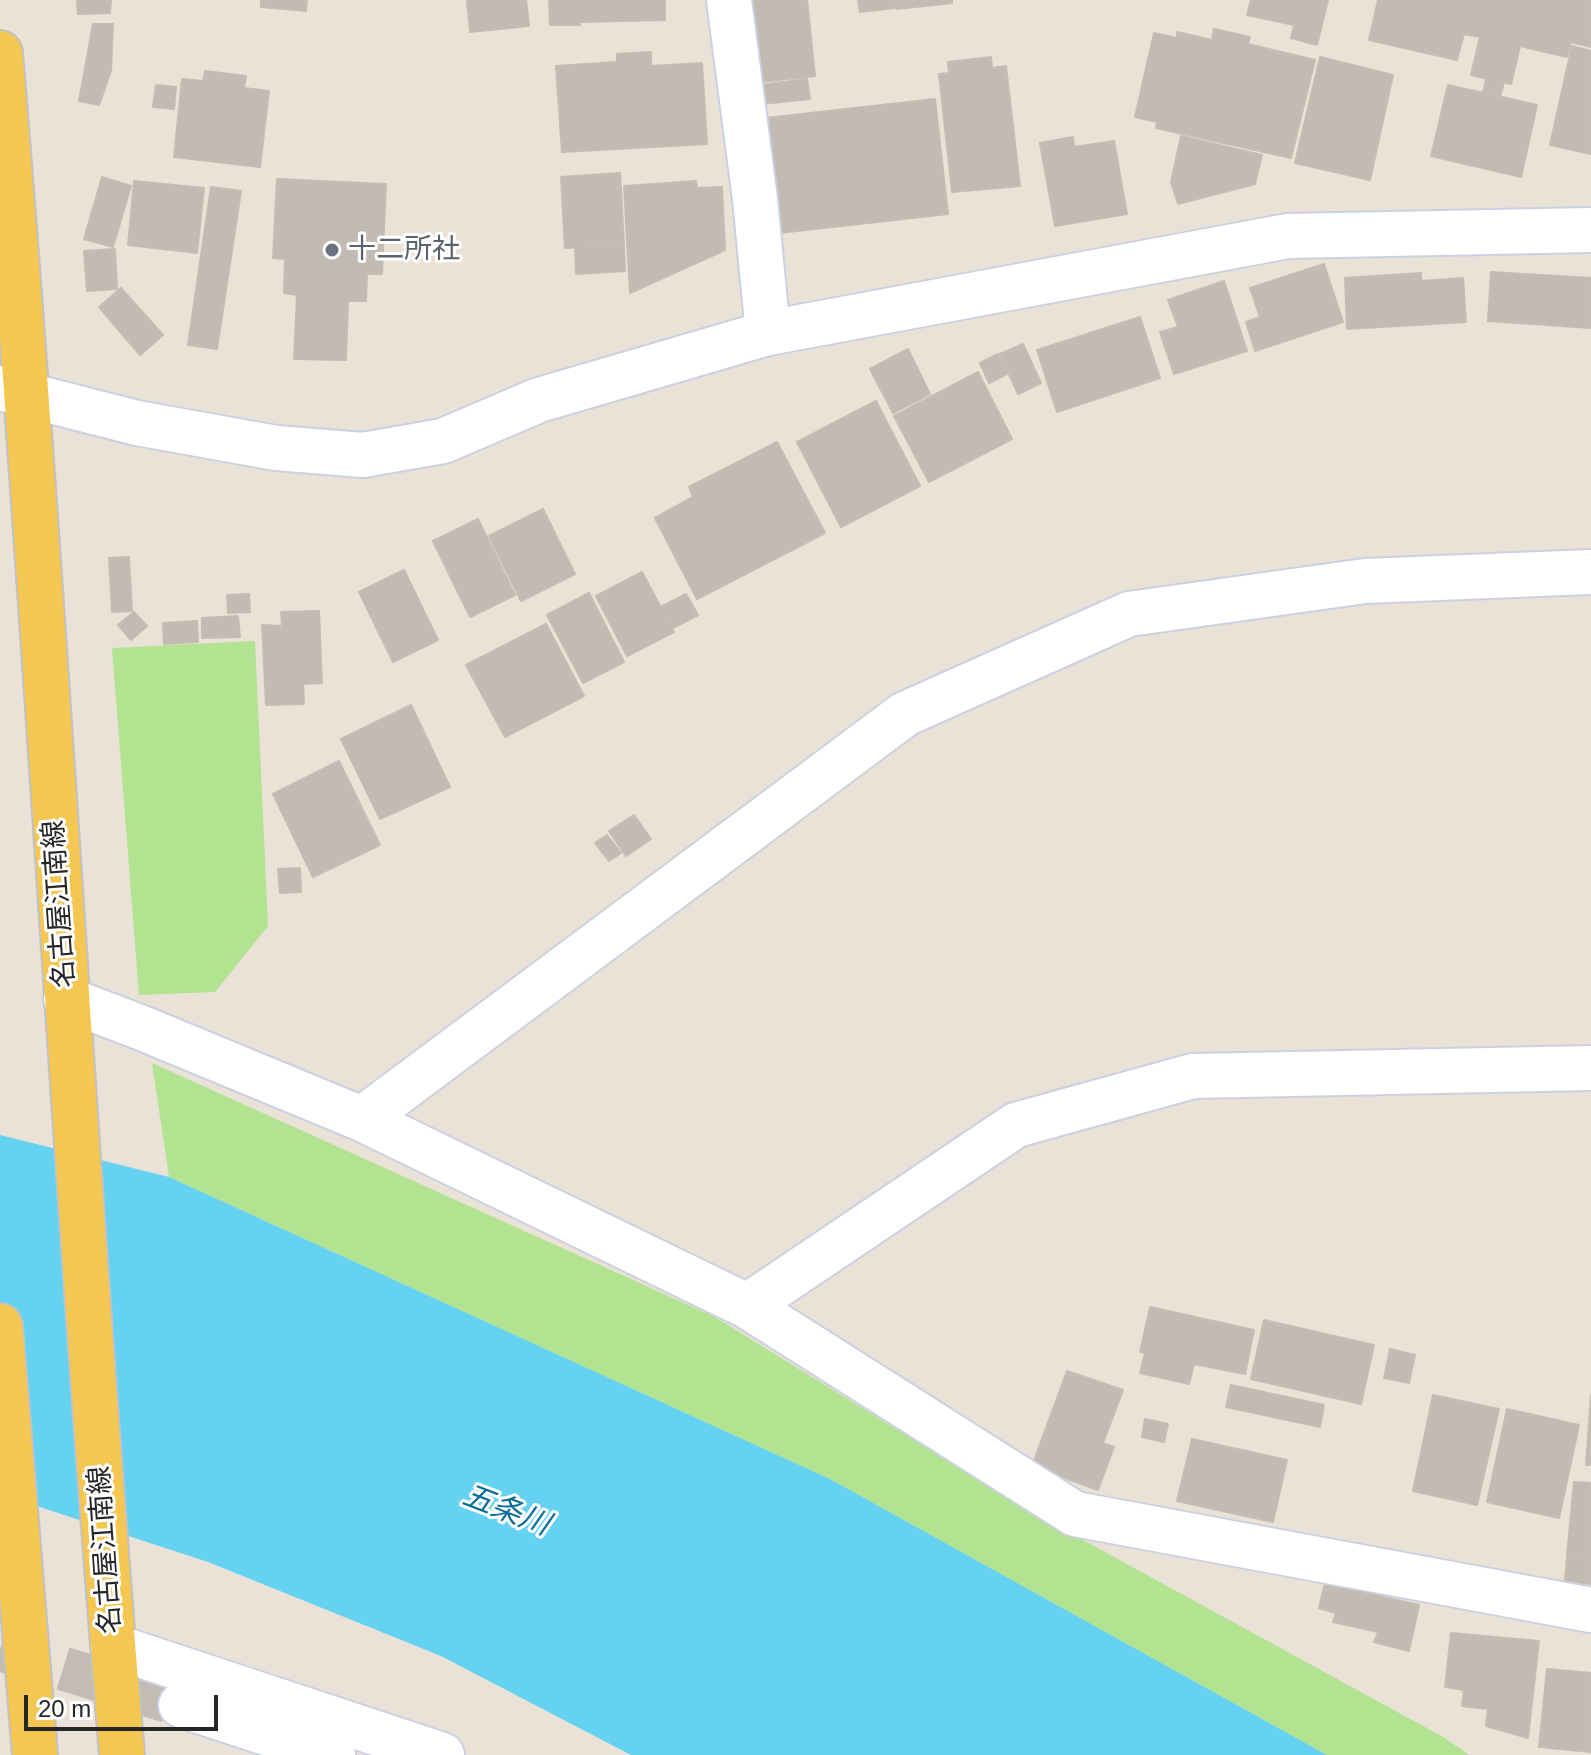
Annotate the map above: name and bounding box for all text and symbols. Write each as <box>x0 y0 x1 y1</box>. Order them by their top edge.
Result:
place label: 十二所社 <box>348 233 460 267</box>
marker: 十二所社 <box>323 241 341 259</box>
street label: 名古屋江南線 <box>37 819 83 989</box>
street label: 名古屋江南線 <box>83 1465 129 1635</box>
water label: 五条川 <box>458 1478 554 1544</box>
scale bar <box>28 1679 222 1729</box>
text: 20 m <box>38 1695 91 1722</box>

